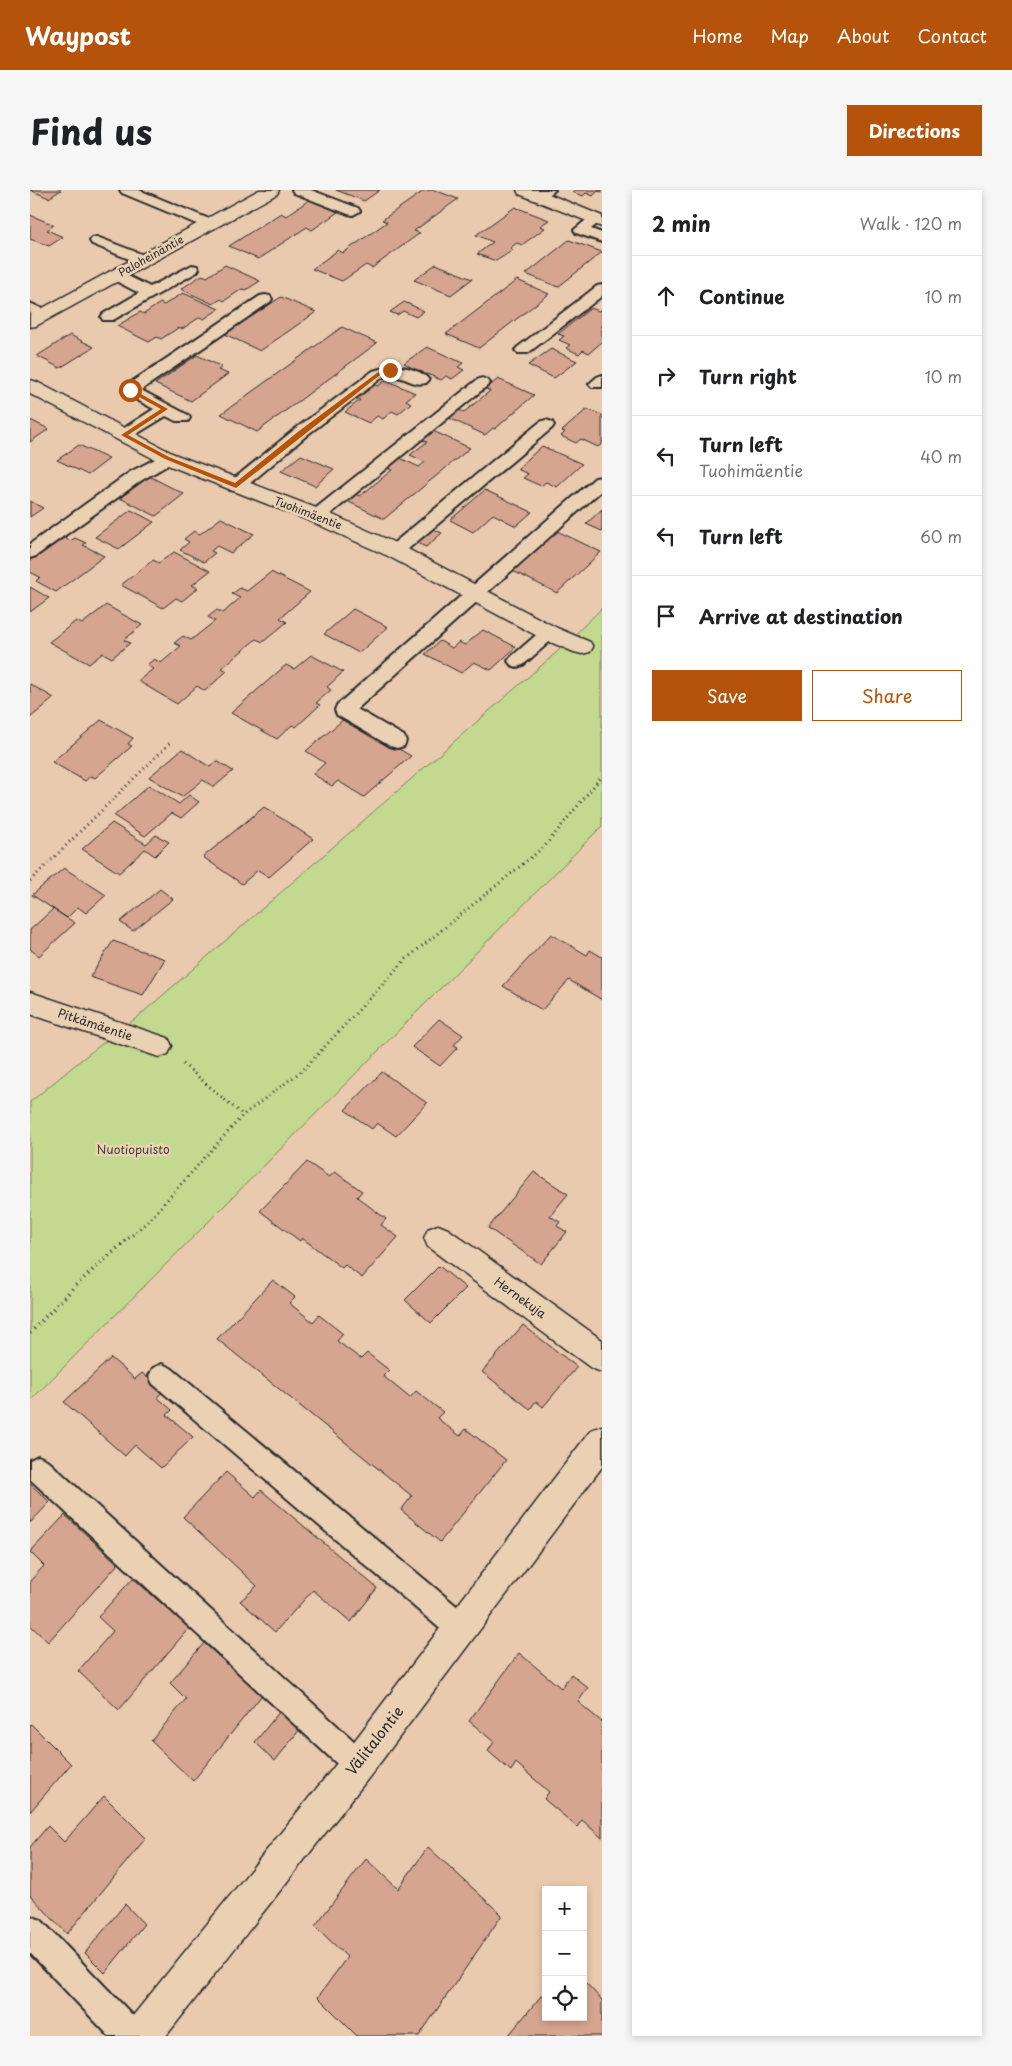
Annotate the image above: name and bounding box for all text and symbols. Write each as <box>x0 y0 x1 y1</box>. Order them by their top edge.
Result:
text: Waypost <box>25 17 131 53</box>
text: Home <box>692 22 742 49</box>
text: Map <box>770 22 809 49</box>
text: About <box>837 22 889 49</box>
text: Contact <box>917 22 987 49</box>
text: Find us <box>30 104 152 157</box>
button: Directions <box>847 105 982 156</box>
text: 2 min <box>652 207 711 239</box>
text: Walk · 120 m <box>860 211 962 235</box>
street label: Paloheinäntie <box>115 231 187 281</box>
icon: ahead <box>652 282 680 310</box>
text: Continue <box>699 282 785 310</box>
text: 10 m <box>925 284 962 308</box>
route end <box>379 359 402 382</box>
icon: right <box>652 362 680 390</box>
text: Turn right <box>699 362 797 390</box>
text: 10 m <box>925 364 962 388</box>
route start <box>119 379 142 402</box>
text: Turn left <box>699 430 783 458</box>
icon: left <box>652 442 680 470</box>
text: 40 m <box>920 444 962 468</box>
text: Tuohimäentie <box>699 458 803 482</box>
street label: Tuohimäentie <box>272 492 345 533</box>
icon: left <box>652 522 680 550</box>
text: Turn left <box>699 522 783 550</box>
text: 60 m <box>920 524 962 548</box>
icon: arrive <box>652 602 680 630</box>
text: Arrive at destination <box>699 602 903 630</box>
button: Save <box>652 670 802 721</box>
button: Share <box>812 670 962 721</box>
street label: Pitkämäentie <box>56 1004 135 1045</box>
park label: Nuotiopuisto <box>96 1140 170 1158</box>
street label: Hernekuja <box>491 1272 551 1322</box>
street label: Välitalontie <box>339 1700 408 1780</box>
map controls <box>542 1886 587 2021</box>
button: + <box>542 1886 587 1931</box>
button: − <box>542 1931 587 1976</box>
button: locate <box>542 1976 587 2021</box>

